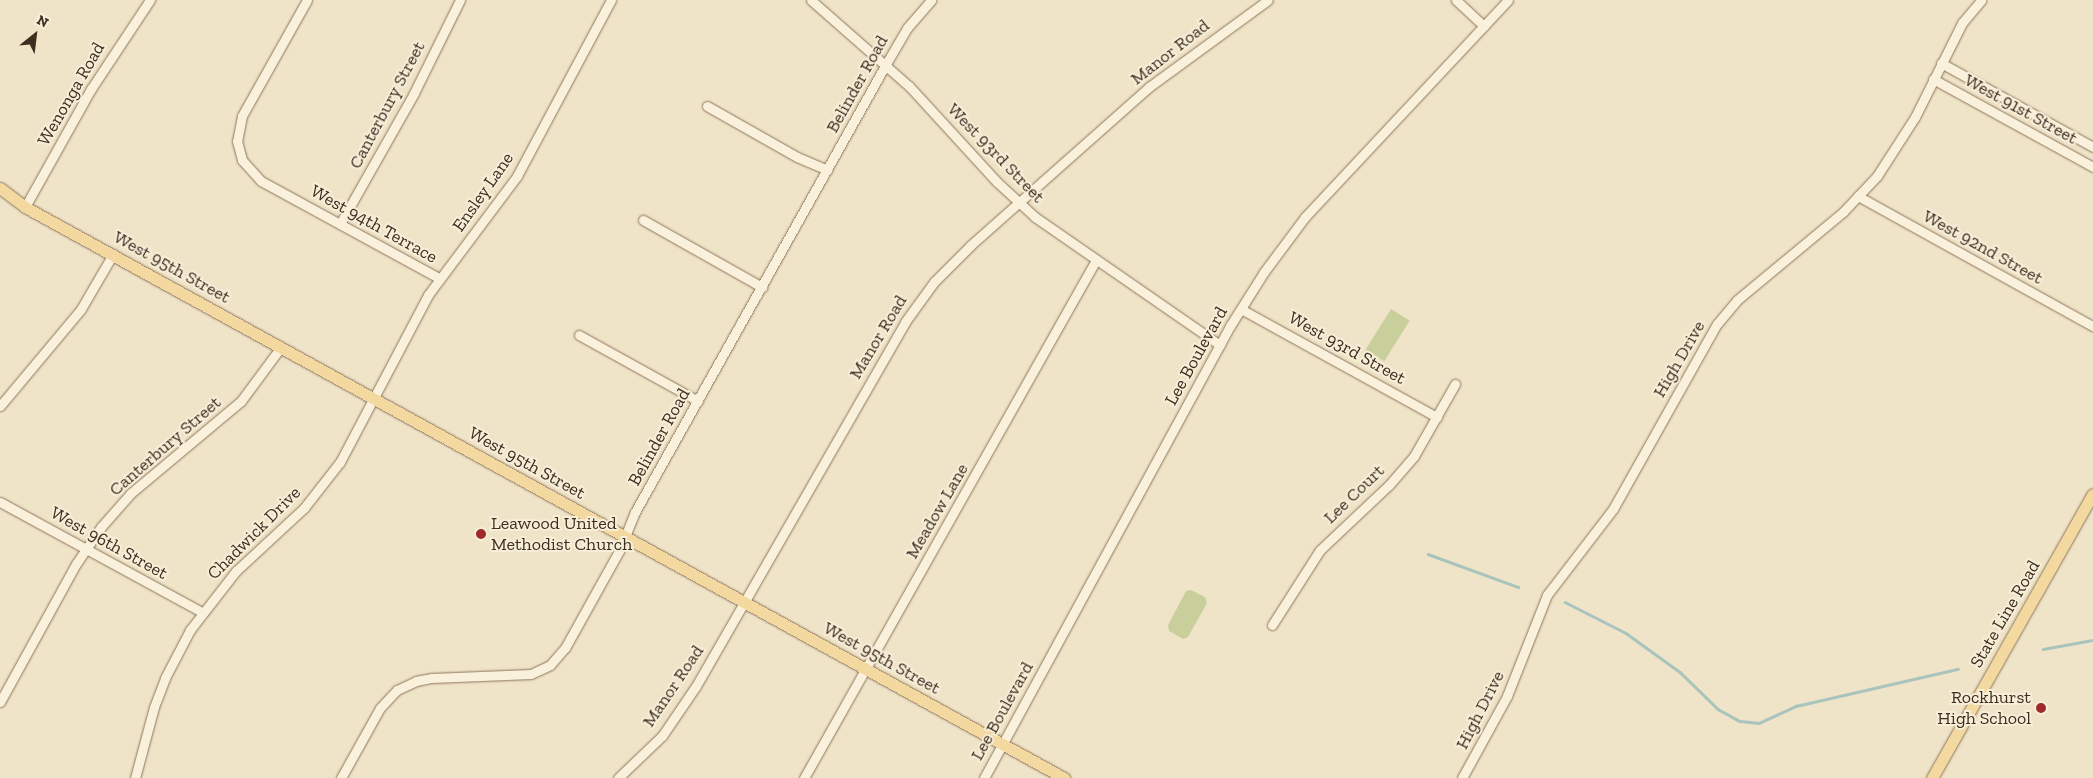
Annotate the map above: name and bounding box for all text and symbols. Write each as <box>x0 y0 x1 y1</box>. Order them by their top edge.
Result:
north arrow <box>10 10 60 60</box>
text: N <box>34 11 51 31</box>
street label: Manor Road <box>1126 14 1214 90</box>
street label: Belinder Road <box>821 31 893 137</box>
street label: Canterbury Street <box>344 38 430 172</box>
street label: Wenonga Road <box>33 39 109 149</box>
street label: West 91st Street <box>1961 69 2081 149</box>
street label: West 93rd Street <box>943 99 1049 207</box>
street label: Ensley Lane <box>448 148 518 236</box>
street label: West 94th Terrace <box>307 180 441 268</box>
street label: West 92nd Street <box>1919 205 2047 289</box>
street label: West 95th Street <box>110 226 234 308</box>
street label: Manor Road <box>844 291 912 383</box>
street label: Lee Boulevard <box>1160 303 1232 409</box>
street label: West 93rd Street <box>1285 307 1409 389</box>
street label: High Drive <box>1648 317 1710 401</box>
street label: Belinder Road <box>623 384 695 490</box>
street label: Canterbury Street <box>105 391 225 501</box>
street label: West 95th Street <box>465 422 589 504</box>
street label: Meadow Lane <box>901 459 973 563</box>
street label: Lee Court <box>1319 460 1389 528</box>
street label: Chadwick Drive <box>203 482 305 584</box>
street label: West 96th Street <box>47 502 171 584</box>
place label: Leawood United Methodist Church <box>491 513 632 556</box>
marker: Leawood United Methodist Church <box>475 528 487 540</box>
street label: State Line Road <box>1965 556 2045 672</box>
street label: West 95th Street <box>820 617 944 699</box>
street label: Manor Road <box>638 641 708 731</box>
street label: Lee Boulevard <box>966 658 1038 764</box>
street label: High Drive <box>1451 667 1509 753</box>
place label: Rockhurst High School <box>1937 687 2031 730</box>
marker: Rockhurst High School <box>2035 702 2047 714</box>

